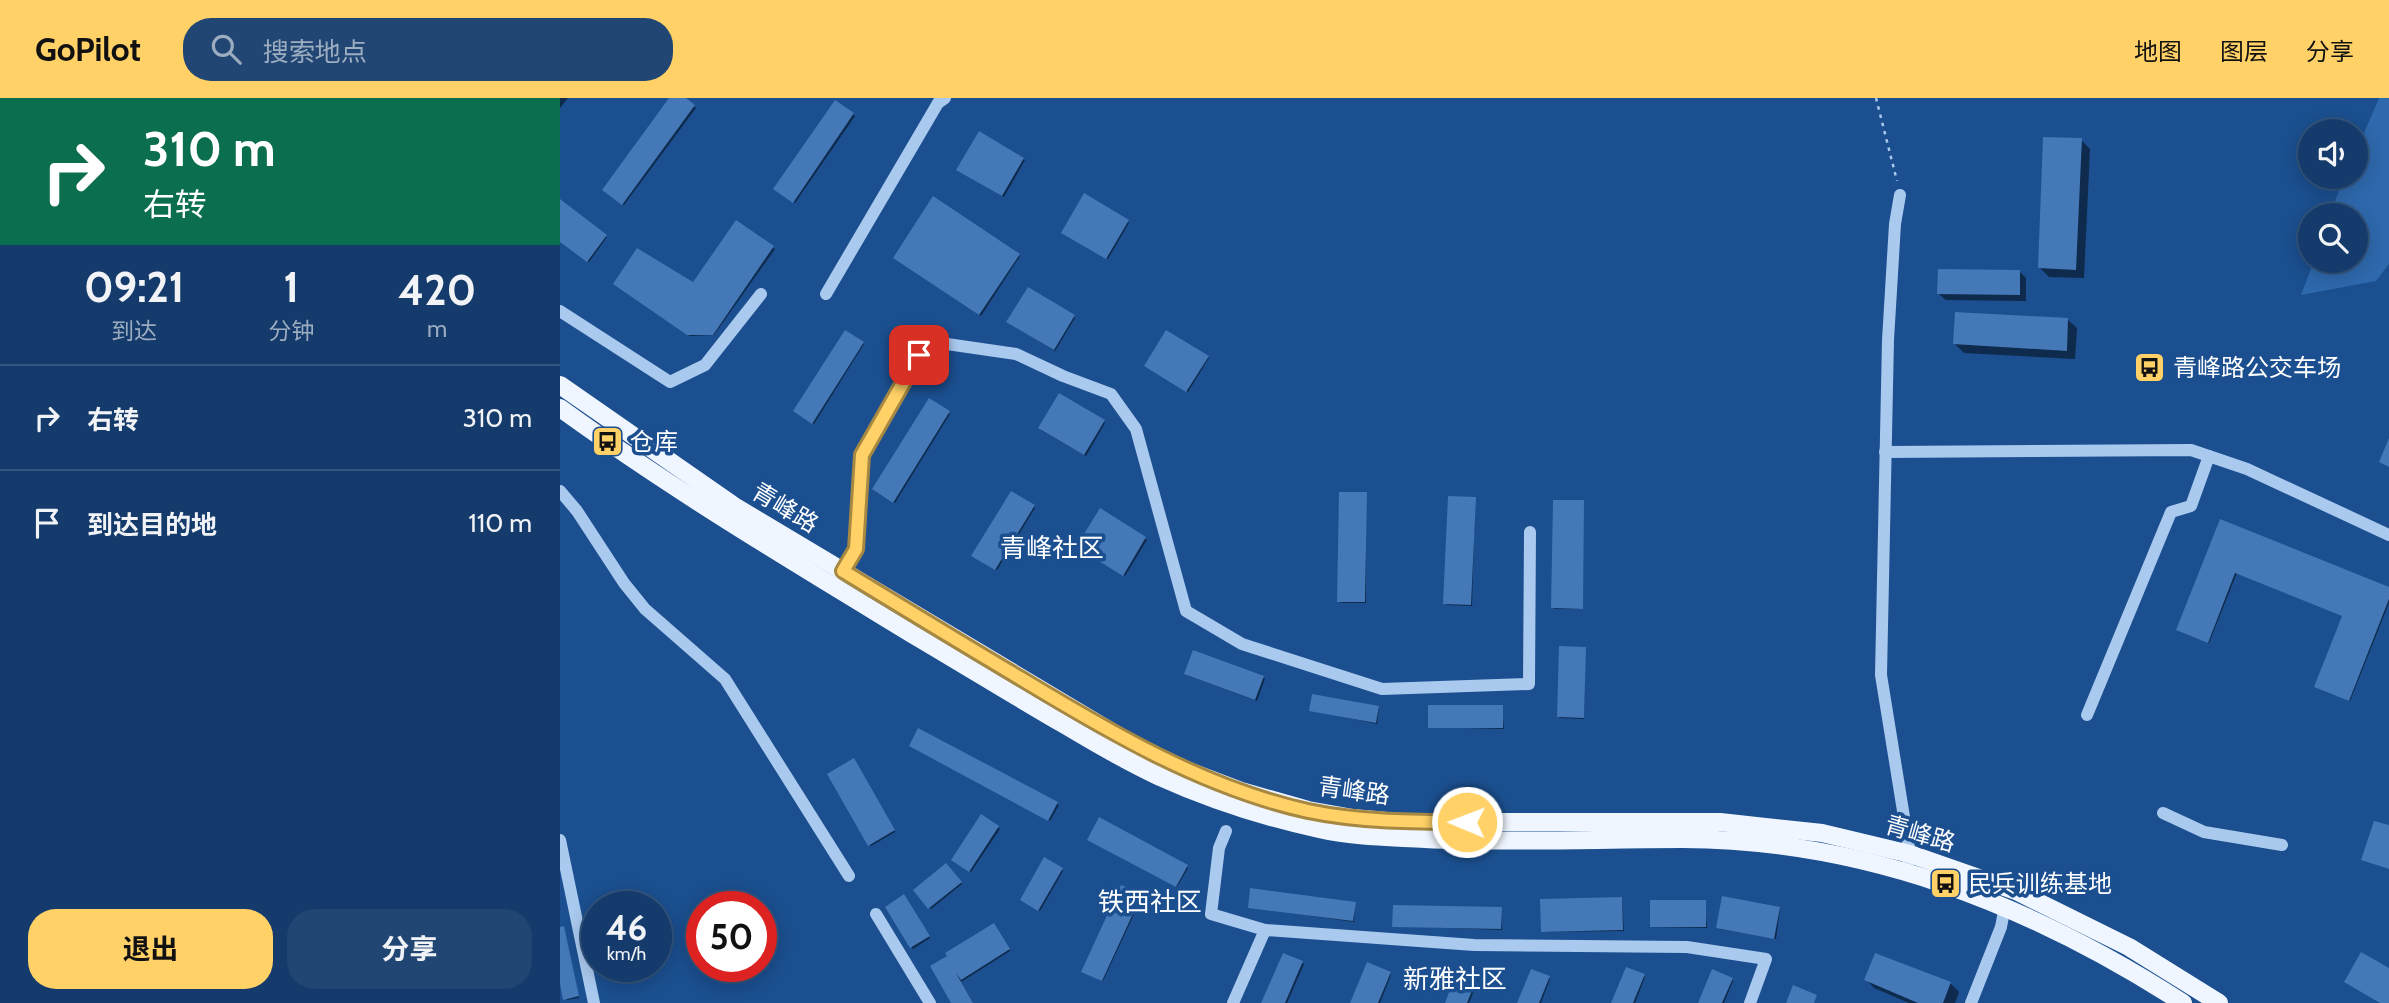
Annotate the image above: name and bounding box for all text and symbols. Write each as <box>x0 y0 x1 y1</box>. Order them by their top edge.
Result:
search box <box>183 18 673 81</box>
text: GoPilot <box>35 29 141 69</box>
icon: search <box>207 30 245 68</box>
text: 搜索地点 <box>263 36 367 68</box>
text: 地图 <box>2134 37 2182 66</box>
text: 图层 <box>2220 37 2268 66</box>
text: 分享 <box>2306 37 2354 66</box>
text: 310 m <box>143 119 276 178</box>
map controls <box>2298 119 2368 273</box>
button: sound <box>2298 119 2368 189</box>
icon: right <box>28 126 119 217</box>
text: 右转 <box>143 185 207 224</box>
button: search <box>2298 203 2368 273</box>
text: 09:21 <box>84 261 184 313</box>
text: 1 <box>283 261 299 313</box>
text: 420 <box>398 264 476 316</box>
text: m <box>427 315 447 343</box>
text: 到达 <box>111 317 157 345</box>
text: 分钟 <box>268 317 314 345</box>
pin <box>889 325 949 385</box>
icon: arrive <box>900 336 938 374</box>
bus stop icon: 青峰路公交车场 <box>2133 351 2167 385</box>
place label: 青峰路公交车场 <box>2173 353 2341 382</box>
icon: right <box>28 399 66 437</box>
text: 310 m <box>463 402 532 434</box>
text: 右转 <box>87 404 139 436</box>
bus stop icon: 仓库 <box>590 425 624 459</box>
place label: 仓库 <box>630 427 678 456</box>
street label: 青峰路 <box>747 477 824 539</box>
icon: arrive <box>28 504 66 542</box>
text: 110 m <box>468 507 532 539</box>
text: 到达目的地 <box>87 509 217 541</box>
district label: 青峰社区 <box>1000 532 1104 564</box>
street label: 青峰路 <box>1316 771 1392 810</box>
position arrow <box>1430 785 1504 859</box>
street label: 青峰路 <box>1882 810 1959 857</box>
bus stop icon: 民兵训练基地 <box>1928 867 1962 901</box>
place label: 民兵训练基地 <box>1968 869 2112 898</box>
district label: 铁西社区 <box>1098 886 1202 918</box>
speed limit sign: 50 <box>686 891 777 982</box>
text: 46 <box>606 906 647 949</box>
button: 退出 <box>28 909 273 989</box>
button: 分享 <box>287 909 532 989</box>
text: km/h <box>607 943 646 965</box>
district label: 新雅社区 <box>1403 963 1507 995</box>

